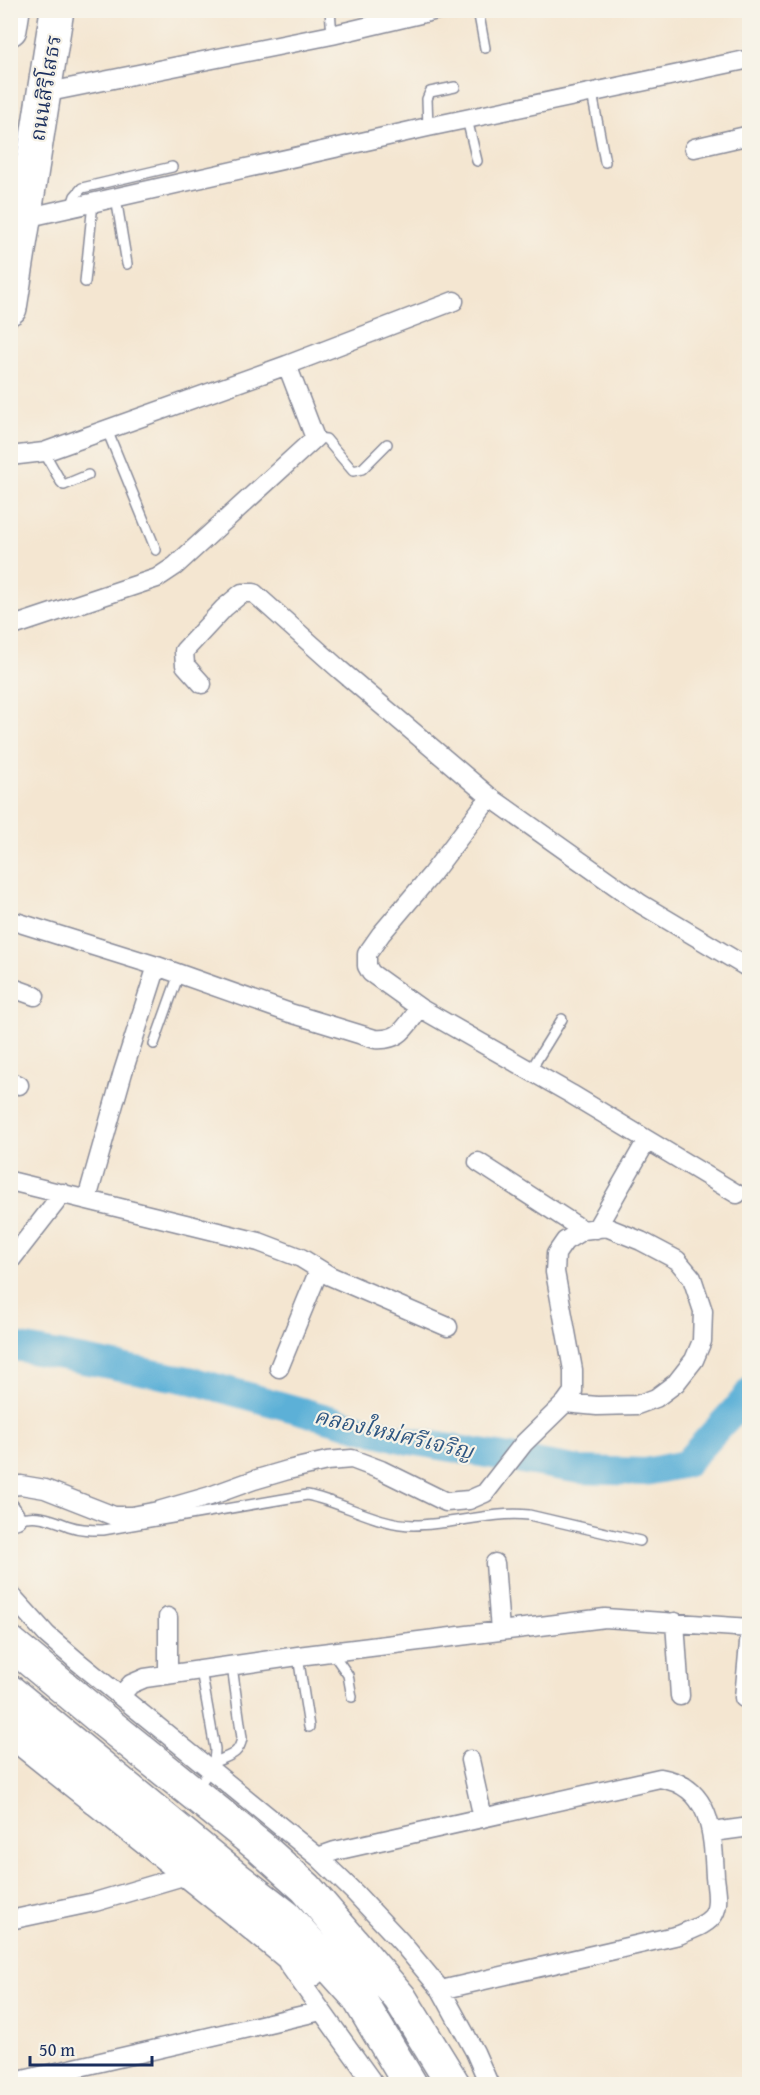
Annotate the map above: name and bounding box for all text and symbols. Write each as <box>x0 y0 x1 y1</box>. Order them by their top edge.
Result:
street label: ถนนสิริโสธร <box>21 33 69 143</box>
water label: คลองใหม่ศรีเจริญ <box>311 1399 478 1467</box>
scale bar <box>30 2029 152 2067</box>
text: 50 m <box>39 2036 75 2063</box>

